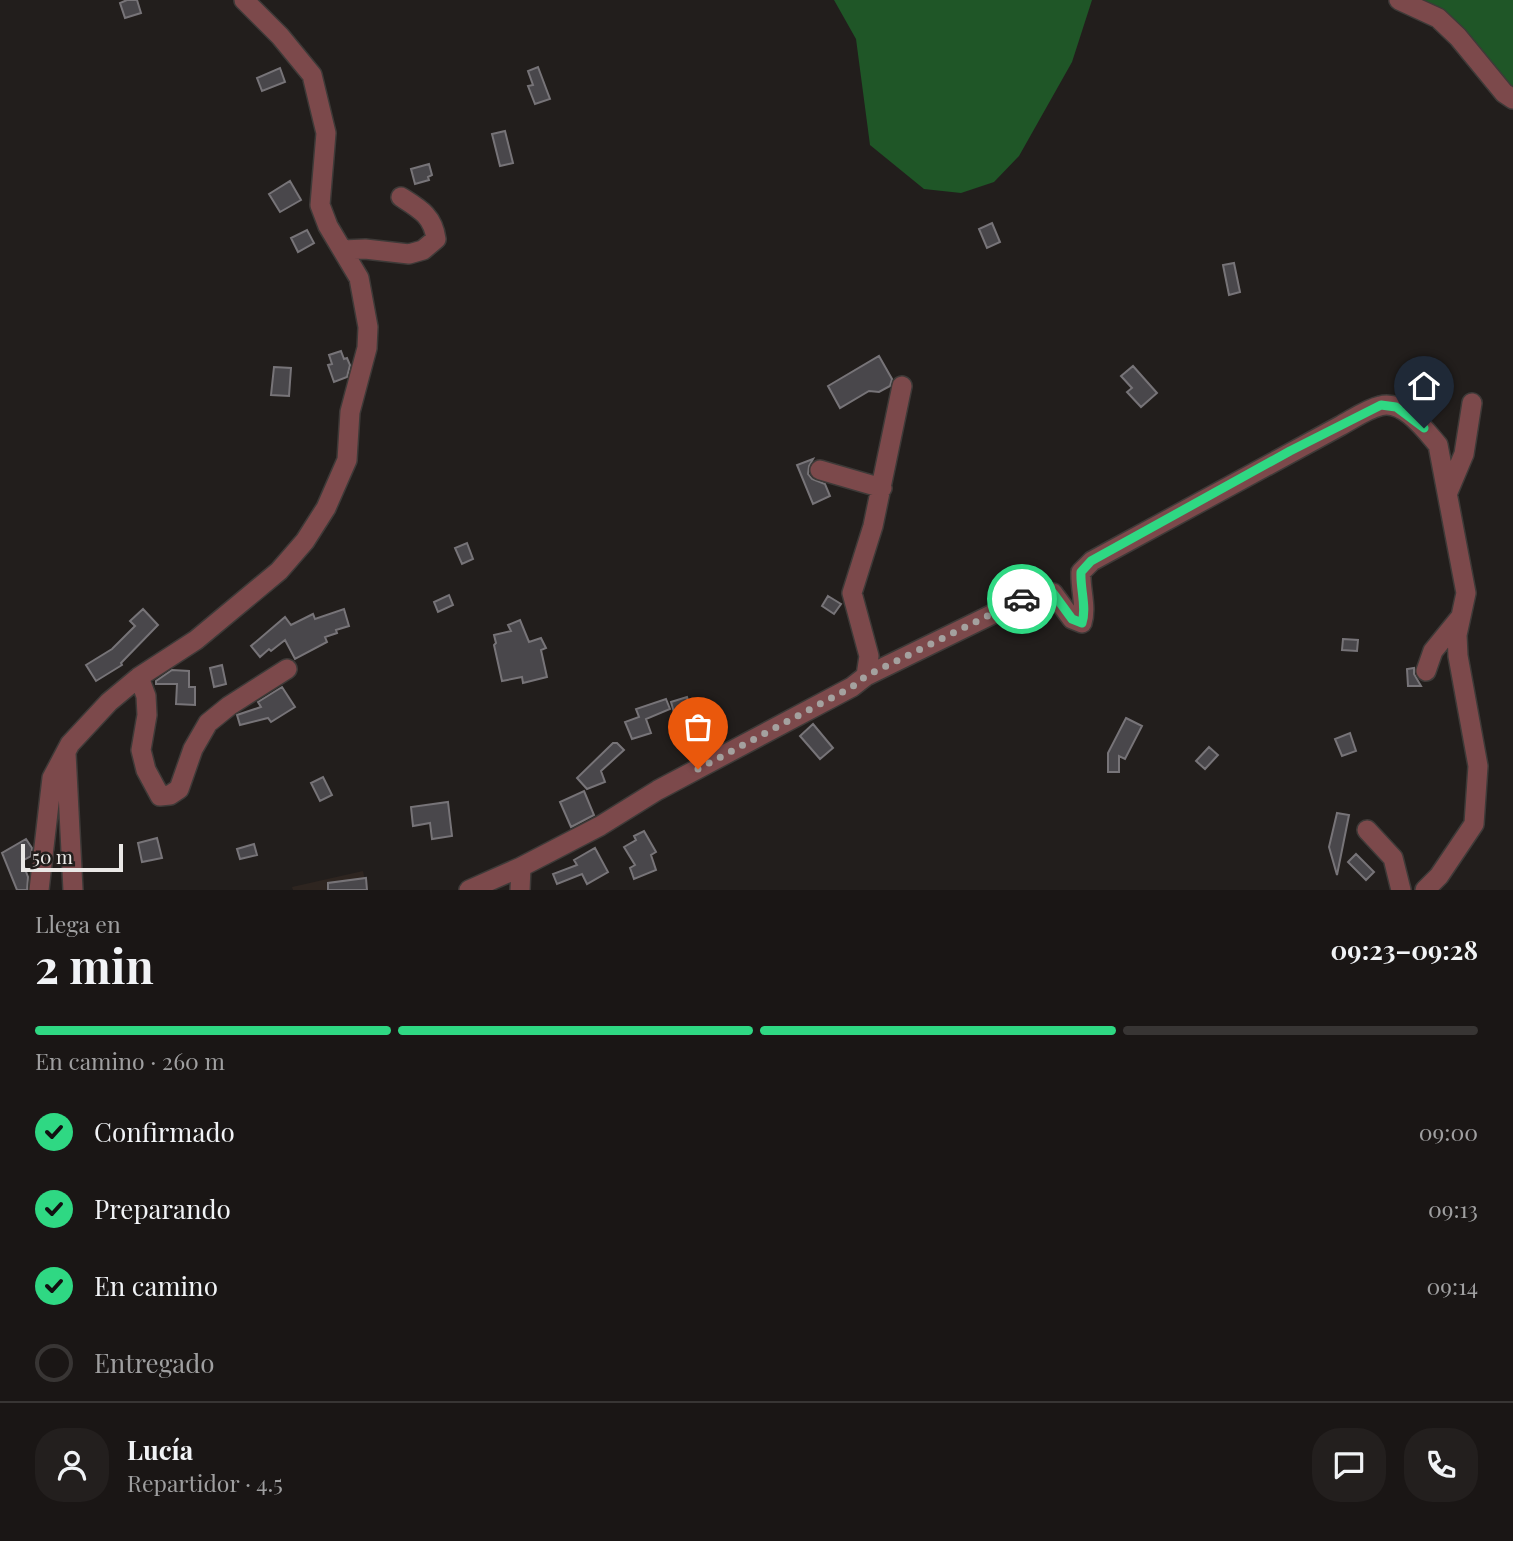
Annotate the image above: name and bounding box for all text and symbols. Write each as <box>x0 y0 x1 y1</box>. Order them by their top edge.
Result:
pin <box>1394 356 1454 428</box>
icon: home <box>1405 367 1443 405</box>
courier <box>987 564 1057 634</box>
icon: car <box>1003 580 1041 618</box>
pin <box>668 697 728 769</box>
icon: bag <box>679 708 717 746</box>
scale bar <box>21 841 122 873</box>
text: 50 m <box>32 843 73 869</box>
text: Llega en <box>35 908 121 939</box>
text: 09:23–09:28 <box>1331 932 1478 967</box>
text: 2 min <box>35 934 154 996</box>
text: En camino · 260 m <box>35 1045 225 1076</box>
icon: check <box>35 1113 73 1151</box>
text: Confirmado <box>94 1114 235 1149</box>
text: 09:00 <box>1419 1116 1478 1147</box>
icon: check <box>35 1190 73 1228</box>
text: Preparando <box>94 1191 231 1226</box>
text: 09:13 <box>1428 1193 1478 1224</box>
icon: check <box>35 1267 73 1305</box>
text: En camino <box>94 1268 218 1303</box>
text: 09:14 <box>1427 1270 1478 1301</box>
text: Entregado <box>94 1345 215 1380</box>
button: person <box>35 1428 109 1502</box>
button: chat <box>1312 1428 1386 1502</box>
button: phone <box>1404 1428 1478 1502</box>
text: Lucía <box>127 1432 193 1467</box>
text: Repartidor · 4.5 <box>127 1467 283 1498</box>

